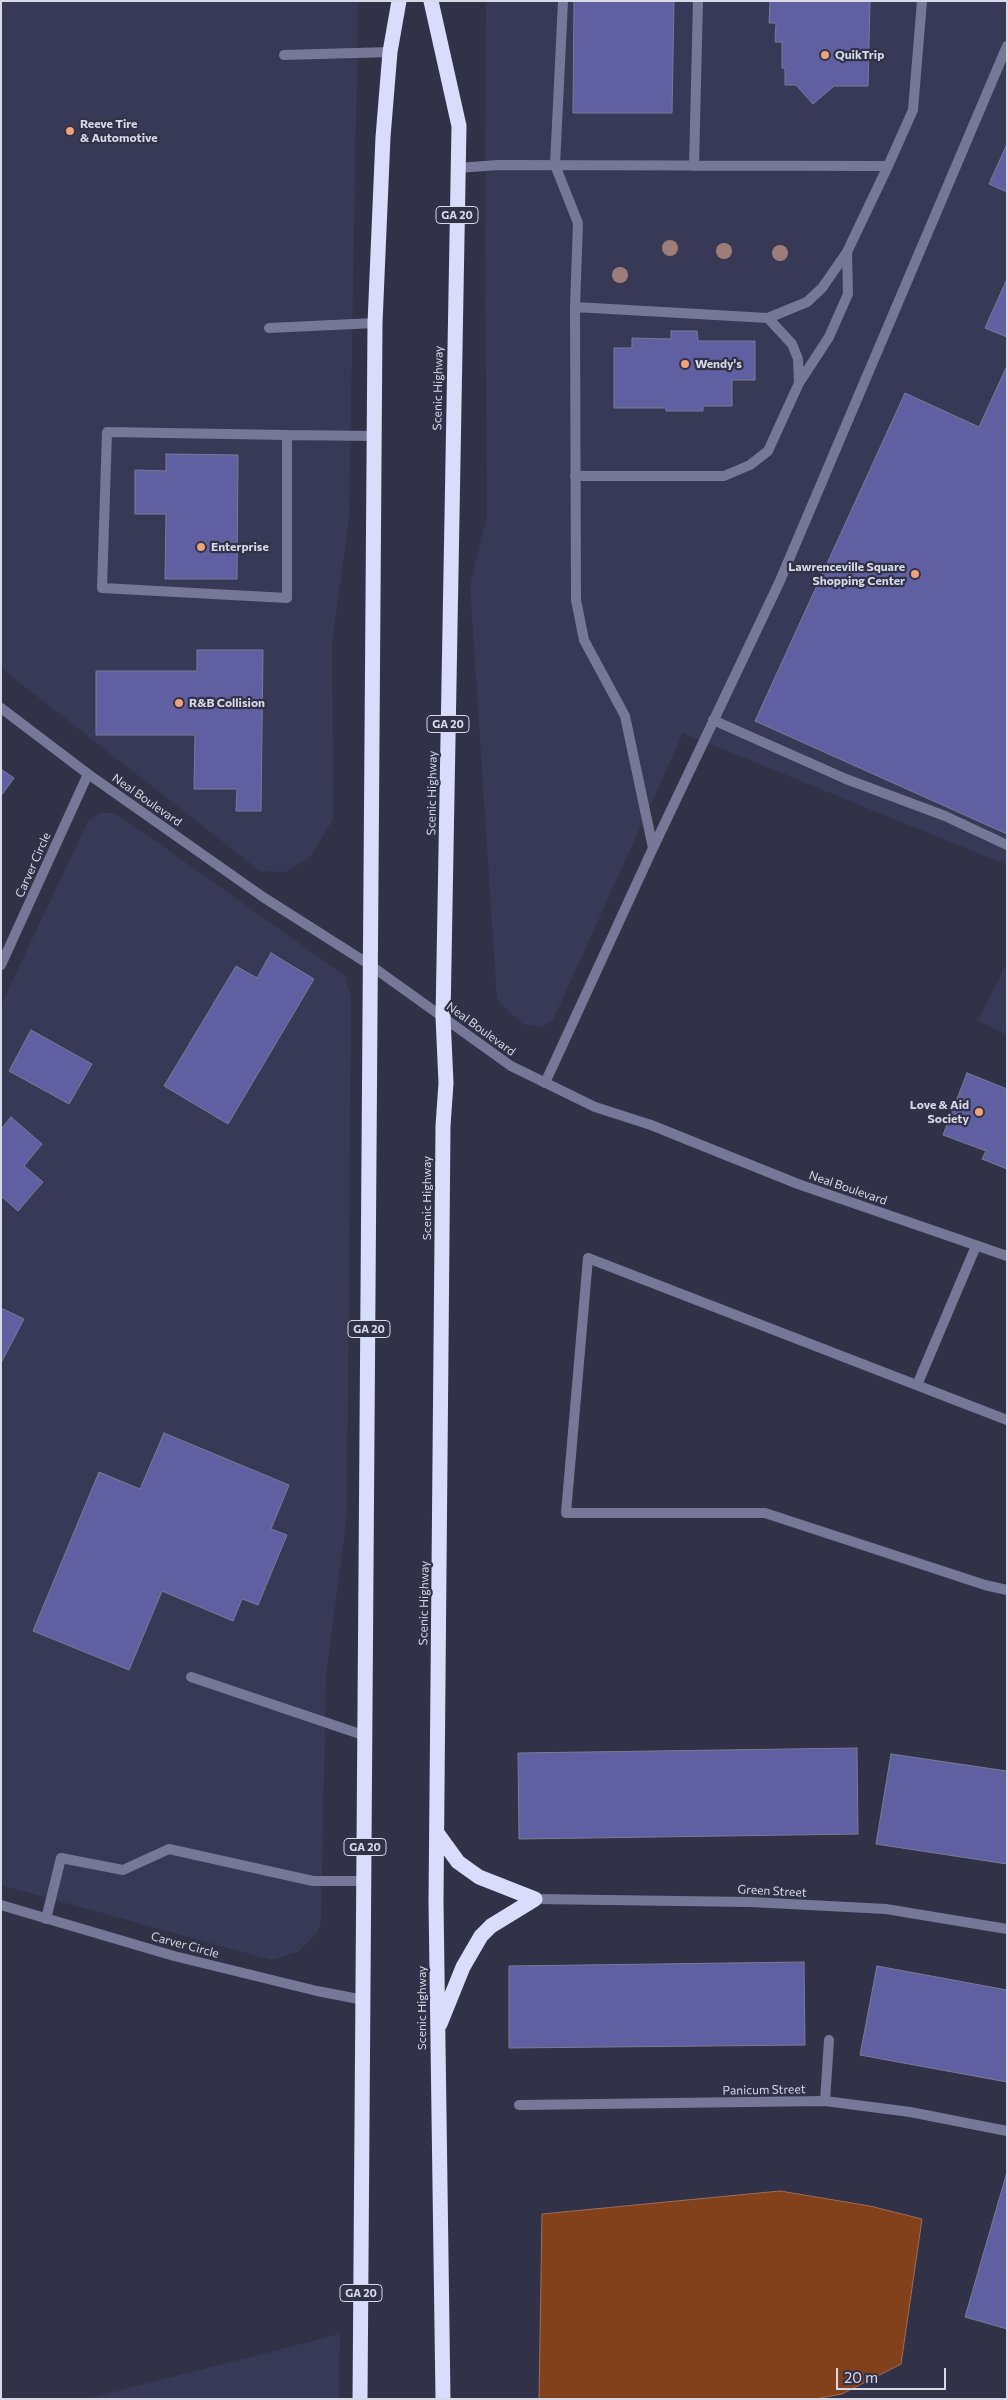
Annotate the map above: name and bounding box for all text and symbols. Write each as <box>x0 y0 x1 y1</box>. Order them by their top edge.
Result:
place label: QuikTrip <box>835 48 884 62</box>
marker: QuikTrip <box>819 49 831 61</box>
place label: Reeve Tire & Automotive <box>80 117 158 145</box>
marker: Reeve Tire & Automotive <box>64 125 76 137</box>
road number: GA 20 <box>436 206 478 224</box>
street label: Scenic Highway <box>430 346 446 430</box>
place label: Wendy's <box>695 357 742 371</box>
marker: Wendy's <box>679 358 691 370</box>
place label: Enterprise <box>211 540 269 554</box>
marker: Enterprise <box>195 541 207 553</box>
place label: Lawrenceville Square Shopping Center <box>788 560 905 588</box>
marker: Lawrenceville Square Shopping Center <box>909 568 921 580</box>
place label: R&B Collision <box>189 696 265 710</box>
marker: R&B Collision <box>173 697 185 709</box>
road number: GA 20 <box>427 716 469 732</box>
street label: Scenic Highway <box>424 751 440 835</box>
street label: Neal Boulevard <box>109 771 185 829</box>
street label: Carver Circle <box>12 830 54 900</box>
street label: Neal Boulevard <box>444 999 518 1059</box>
place label: Love & Aid Society <box>910 1098 969 1126</box>
marker: Love & Aid Society <box>973 1106 985 1118</box>
street label: Scenic Highway <box>420 1156 434 1240</box>
street label: Neal Boulevard <box>807 1168 889 1208</box>
road number: GA 20 <box>348 1320 390 1338</box>
street label: Scenic Highway <box>416 1561 432 1645</box>
road number: GA 20 <box>344 1838 386 1855</box>
street label: Green Street <box>737 1882 807 1900</box>
street label: Carver Circle <box>149 1929 221 1961</box>
street label: Scenic Highway <box>415 1966 429 2050</box>
street label: Panicum Street <box>722 2082 806 2098</box>
road number: GA 20 <box>340 2284 382 2302</box>
scale bar <box>838 2358 948 2390</box>
text: 20 m <box>844 2368 878 2386</box>

